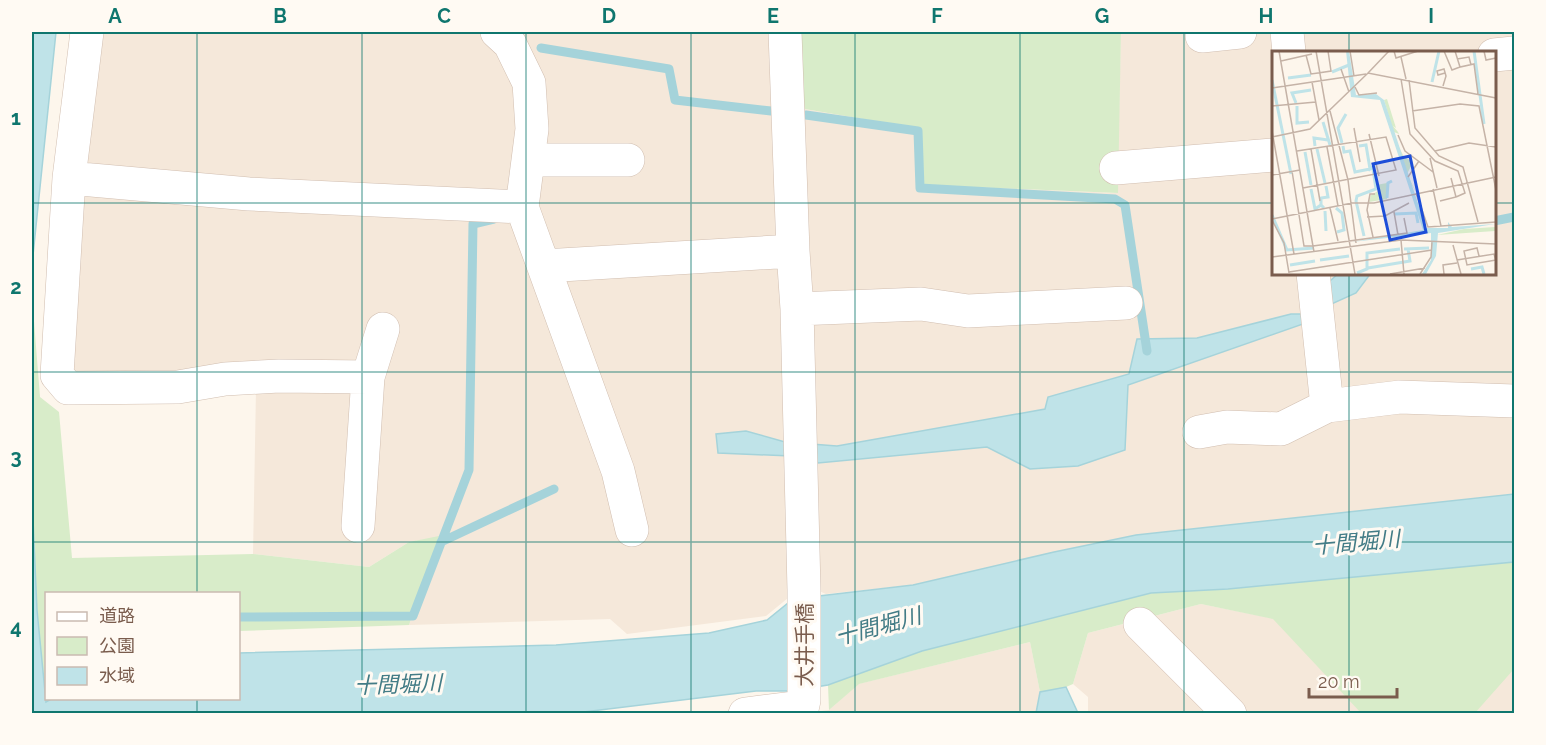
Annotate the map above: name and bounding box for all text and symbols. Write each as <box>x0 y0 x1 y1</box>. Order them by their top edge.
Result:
text: A <box>108 4 122 28</box>
text: B <box>273 4 287 28</box>
text: C <box>437 4 451 28</box>
text: D <box>602 4 616 28</box>
text: E <box>767 4 779 28</box>
text: F <box>931 4 943 28</box>
text: G <box>1095 4 1109 28</box>
text: H <box>1259 4 1273 28</box>
text: I <box>1428 4 1434 28</box>
inset map <box>1272 51 1495 274</box>
text: 1 <box>11 106 21 130</box>
text: 2 <box>10 275 22 299</box>
text: 3 <box>10 445 22 469</box>
water label: 十間堀川 <box>1311 525 1403 559</box>
legend <box>45 592 240 700</box>
water label: 十間堀川 <box>832 602 926 650</box>
street label: 大井手橋 <box>792 603 817 687</box>
text: 道路 <box>99 605 135 626</box>
text: 4 <box>10 615 22 639</box>
text: 公園 <box>99 635 135 656</box>
scale bar <box>1309 661 1398 699</box>
text: 水域 <box>99 665 135 686</box>
water label: 十間堀川 <box>354 669 444 699</box>
text: 20 m <box>1318 671 1360 692</box>

